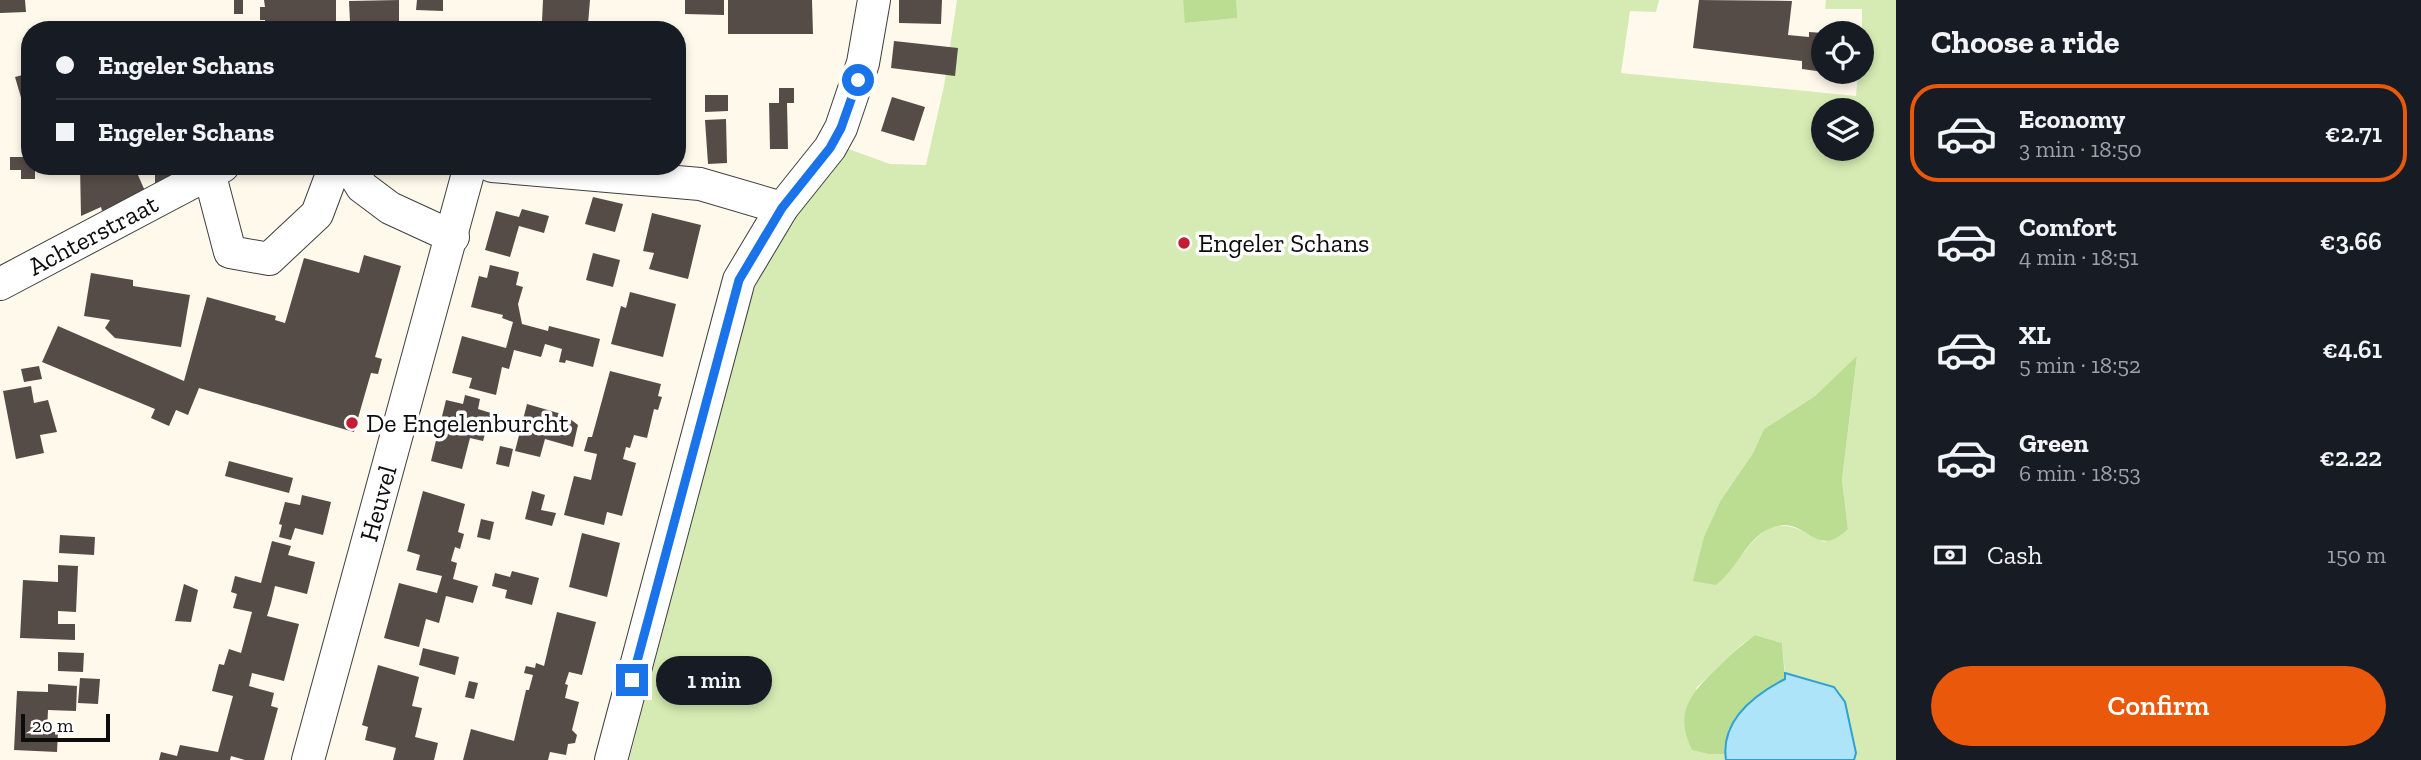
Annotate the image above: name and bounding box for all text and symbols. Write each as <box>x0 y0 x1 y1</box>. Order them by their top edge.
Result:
map controls <box>1811 21 1874 161</box>
button: locate <box>1811 21 1874 84</box>
text: Choose a ride <box>1931 23 2119 61</box>
text: Engeler Schans <box>98 49 274 81</box>
route start <box>842 64 874 96</box>
button: layers <box>1811 98 1874 161</box>
icon: car <box>1935 102 1998 165</box>
text: Economy <box>2019 103 2125 135</box>
text: Engeler Schans <box>98 116 274 148</box>
text: €2.71 <box>2325 117 2382 149</box>
text: 3 min · 18:50 <box>2019 135 2142 163</box>
street label: Achterstraat <box>22 187 164 282</box>
icon: car <box>1935 210 1998 273</box>
text: Comfort <box>2019 211 2116 243</box>
text: €3.66 <box>2320 225 2382 257</box>
place label: Engeler Schans <box>1198 227 1369 259</box>
marker: Engeler Schans <box>1176 235 1192 251</box>
text: 4 min · 18:51 <box>2019 243 2139 271</box>
icon: car <box>1935 318 1998 381</box>
text: XL <box>2019 319 2051 351</box>
text: €4.61 <box>2322 333 2382 365</box>
text: 5 min · 18:52 <box>2019 351 2141 379</box>
place label: De Engelenburcht <box>366 407 569 439</box>
marker: De Engelenburcht <box>344 415 360 431</box>
icon: car <box>1935 426 1998 489</box>
text: Green <box>2019 427 2089 459</box>
text: €2.22 <box>2319 441 2382 473</box>
text: 6 min · 18:53 <box>2019 459 2141 487</box>
street label: Heuvel <box>352 462 404 545</box>
icon: cash <box>1931 536 1969 574</box>
text: Cash <box>1987 539 2042 571</box>
text: 150 m <box>2327 541 2386 569</box>
callout: 1 min <box>656 656 772 704</box>
route end <box>616 664 648 696</box>
text: 1 min <box>687 666 741 694</box>
button: Confirm <box>1931 666 2386 746</box>
scale bar <box>21 711 110 743</box>
text: 20 m <box>32 714 73 737</box>

